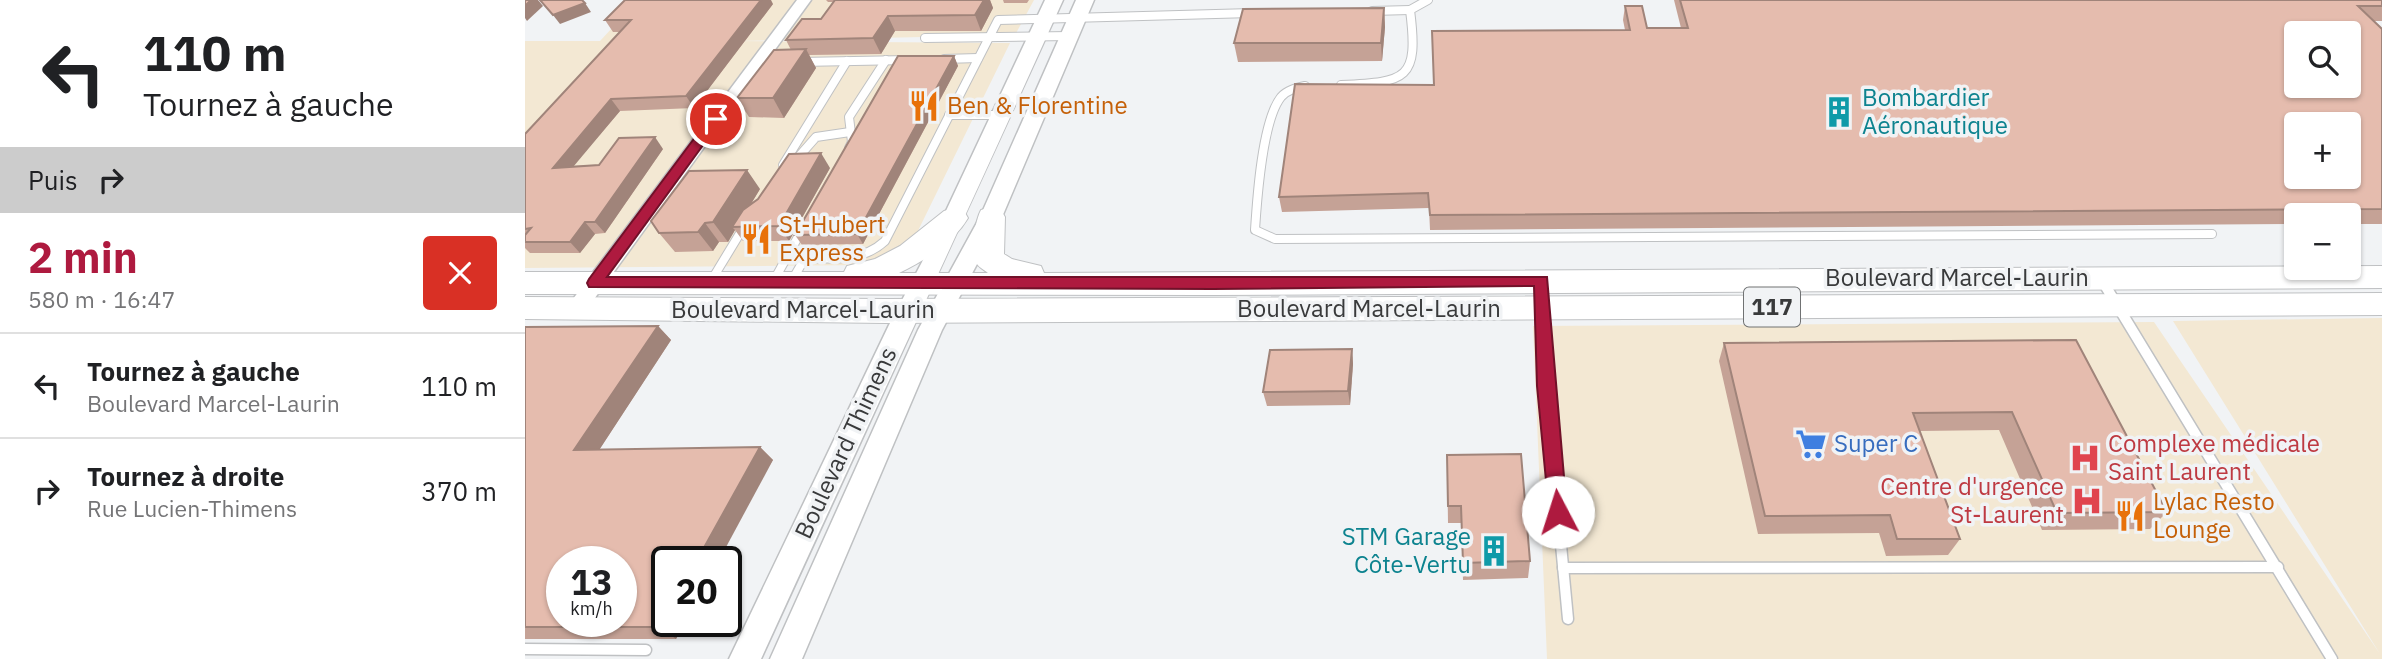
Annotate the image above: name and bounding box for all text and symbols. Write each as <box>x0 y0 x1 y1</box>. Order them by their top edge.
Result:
text: 110 m <box>143 21 287 84</box>
map controls <box>2284 21 2361 280</box>
button: search <box>2284 21 2361 98</box>
icon: left <box>28 28 119 119</box>
place label: Bombardier Aéronautique <box>1862 81 2008 141</box>
text: Tournez à gauche <box>143 83 394 125</box>
pin <box>686 89 746 149</box>
restaurant icon: Ben & Florentine <box>907 89 941 123</box>
place label: Ben & Florentine <box>947 89 1128 121</box>
building icon: Bombardier Aéronautique <box>1822 95 1856 129</box>
icon: arrive <box>697 100 735 138</box>
button: + <box>2284 112 2361 189</box>
icon: right <box>92 161 130 199</box>
text: Puis <box>28 163 78 197</box>
button: − <box>2284 203 2361 280</box>
place label: St-Hubert Express <box>779 208 886 268</box>
restaurant icon: St-Hubert Express <box>739 222 773 256</box>
text: 2 min <box>28 230 138 285</box>
button: close <box>423 236 497 310</box>
street label: Boulevard Marcel-Laurin <box>1825 261 2089 293</box>
text: 580 m · 16:47 <box>28 284 175 314</box>
road number: 117 <box>1744 288 1800 326</box>
street label: Boulevard Marcel-Laurin <box>1237 292 1501 324</box>
street label: Boulevard Marcel-Laurin <box>671 293 935 325</box>
street label: Boulevard Thimens <box>787 342 903 543</box>
text: Tournez à gauche <box>87 354 300 388</box>
icon: left <box>28 367 66 405</box>
text: 110 m <box>421 369 497 403</box>
text: Boulevard Marcel-Laurin <box>87 388 340 418</box>
supermarket icon: Super C <box>1794 427 1828 461</box>
place label: Super C <box>1834 427 1918 459</box>
place label: Complexe médicale Saint Laurent <box>2108 427 2320 487</box>
hospital icon: Complexe médicale Saint Laurent <box>2068 441 2102 475</box>
text: Tournez à droite <box>87 459 284 493</box>
place label: Centre d'urgence St-Laurent <box>1880 470 2064 530</box>
icon: right <box>28 472 66 510</box>
text: 370 m <box>421 474 497 508</box>
position arrow <box>1521 475 1595 549</box>
hospital icon: Centre d'urgence St-Laurent <box>2070 484 2104 518</box>
place label: Lylac Resto Lounge <box>2153 485 2275 545</box>
text: Rue Lucien-Thimens <box>87 493 297 523</box>
restaurant icon: Lylac Resto Lounge <box>2113 499 2147 533</box>
place label: STM Garage Côte-Vertu <box>1342 520 1471 580</box>
building icon: STM Garage Côte-Vertu <box>1477 534 1511 568</box>
speed limit sign: 20 <box>651 546 742 637</box>
text: 13 <box>570 559 613 605</box>
text: km/h <box>570 597 613 620</box>

